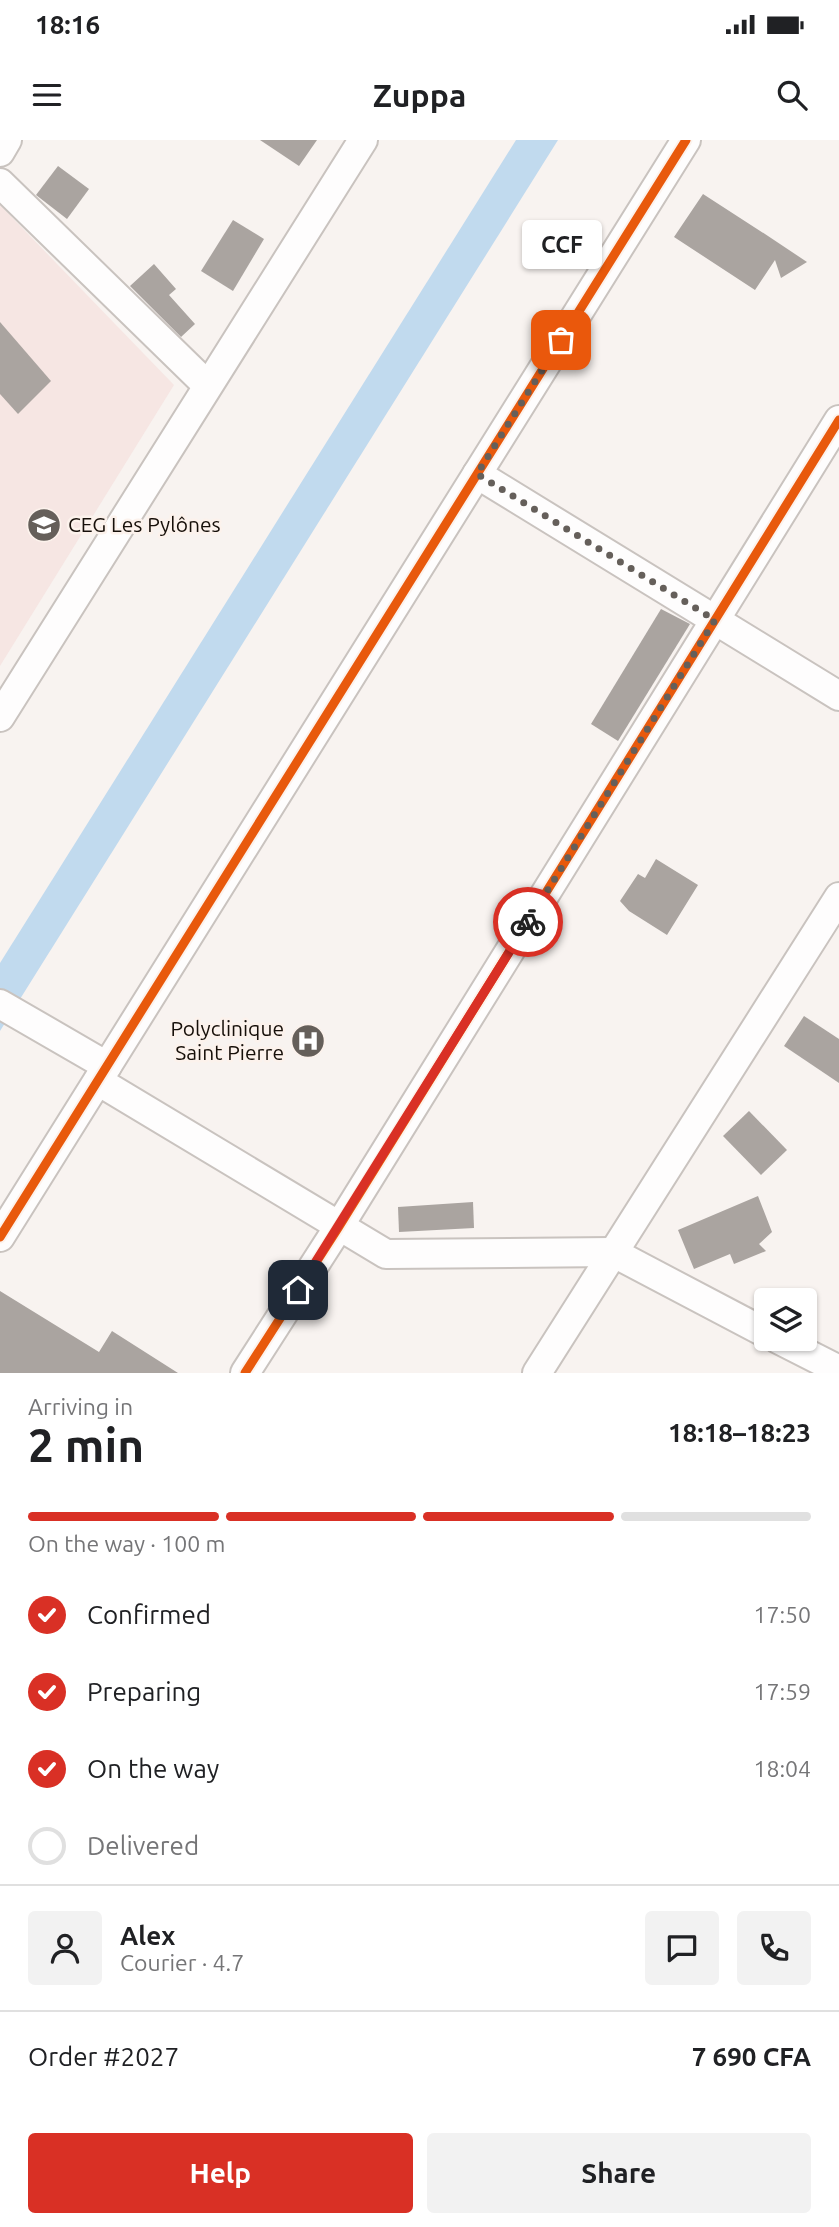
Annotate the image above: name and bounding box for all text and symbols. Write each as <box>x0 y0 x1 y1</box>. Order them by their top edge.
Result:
text: 18:16 <box>35 10 100 39</box>
icon: menu <box>28 76 66 114</box>
icon: search <box>773 76 811 114</box>
text: Zuppa <box>373 77 466 113</box>
callout: CCF <box>521 221 601 270</box>
text: CCF <box>541 232 583 257</box>
pin <box>531 310 591 370</box>
icon: bag <box>542 321 580 359</box>
school or university icon: CEG Les Pylônes <box>25 506 63 544</box>
place label: CEG Les Pylônes <box>68 512 221 536</box>
courier <box>493 887 563 957</box>
icon: bike <box>509 903 547 941</box>
place label: Polyclinique Saint Pierre <box>170 1016 284 1064</box>
hospital icon: Polyclinique Saint Pierre <box>289 1022 327 1060</box>
pin <box>268 1260 328 1320</box>
icon: home <box>279 1271 317 1309</box>
map controls <box>754 1288 817 1351</box>
button: layers <box>754 1288 817 1351</box>
text: Arriving in <box>28 1394 133 1419</box>
text: 18:18–18:23 <box>668 1418 811 1447</box>
text: 2 min <box>28 1419 144 1471</box>
text: On the way · 100 m <box>28 1531 225 1556</box>
icon: check <box>28 1596 66 1634</box>
text: Confirmed <box>87 1600 211 1629</box>
text: 17:50 <box>753 1602 811 1627</box>
icon: check <box>28 1673 66 1711</box>
text: Preparing <box>87 1677 201 1706</box>
text: 17:59 <box>753 1679 811 1704</box>
icon: check <box>28 1750 66 1788</box>
text: On the way <box>87 1754 219 1783</box>
text: 18:04 <box>753 1756 811 1781</box>
text: Delivered <box>87 1831 199 1860</box>
button: person <box>28 1911 102 1985</box>
button: chat <box>645 1911 719 1985</box>
button: phone <box>737 1911 811 1985</box>
text: Alex <box>120 1921 175 1950</box>
text: Courier · 4.7 <box>120 1950 244 1975</box>
text: Order #2027 <box>28 2042 179 2071</box>
text: 7 690 CFA <box>692 2042 811 2071</box>
button: Help <box>28 2133 413 2213</box>
button: Share <box>427 2133 811 2213</box>

